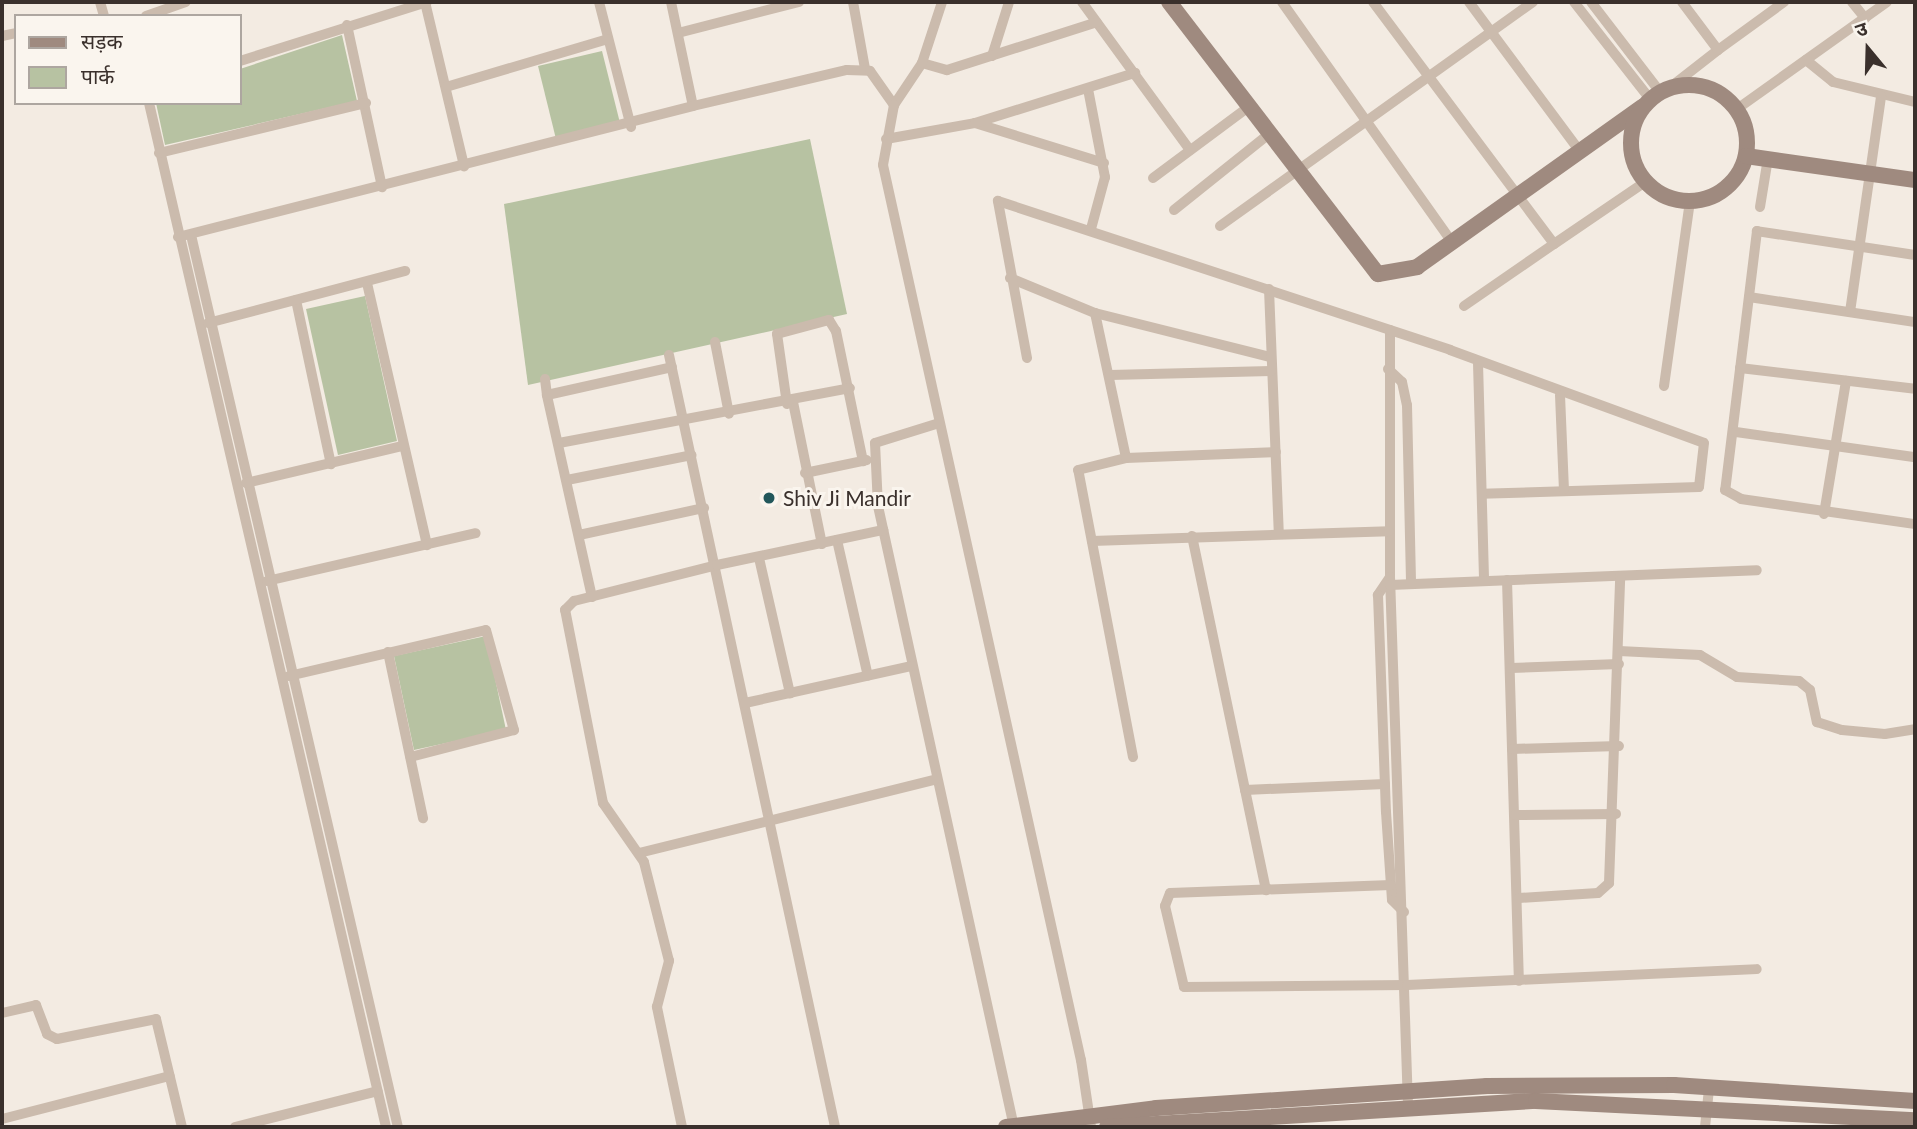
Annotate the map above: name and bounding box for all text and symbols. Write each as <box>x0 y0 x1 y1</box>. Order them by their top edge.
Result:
legend <box>14 14 242 105</box>
north arrow <box>1833 14 1903 84</box>
text: उ <box>1852 16 1870 41</box>
text: सड़क <box>81 28 123 53</box>
text: पार्क <box>81 63 115 88</box>
place label: Shiv Ji Mandir <box>783 485 912 511</box>
marker: Shiv Ji Mandir <box>761 490 777 506</box>

